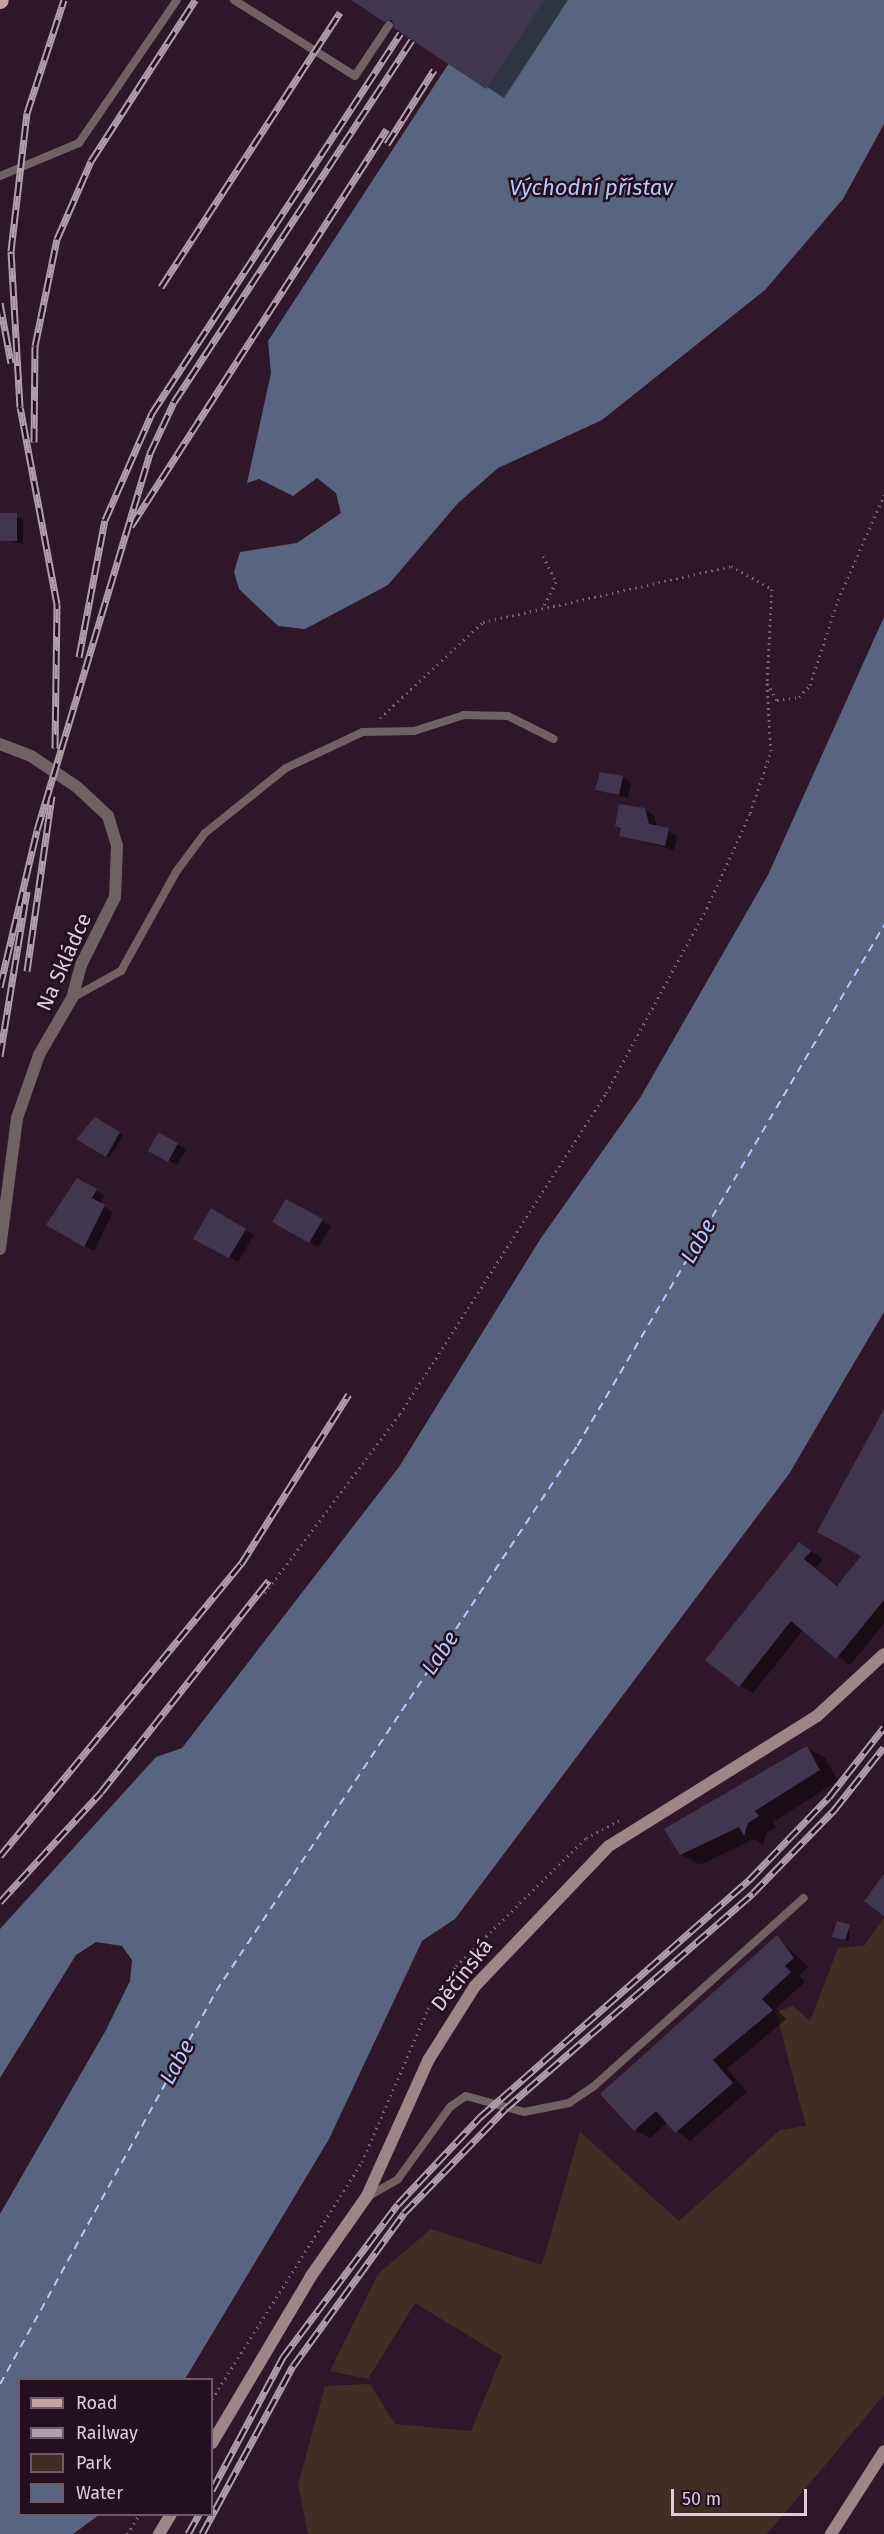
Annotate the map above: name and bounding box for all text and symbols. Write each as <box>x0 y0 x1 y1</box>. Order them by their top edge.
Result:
water label: Východní přístav <box>509 175 673 201</box>
street label: Na Skládce <box>31 909 97 1015</box>
water label: Labe <box>675 1214 721 1268</box>
water label: Labe <box>416 1626 464 1680</box>
street label: Děčínská <box>426 1934 498 2016</box>
water label: Labe <box>154 2035 200 2089</box>
legend <box>18 2378 213 2516</box>
text: Road <box>76 2392 118 2414</box>
text: Railway <box>76 2422 138 2444</box>
text: Park <box>76 2452 111 2474</box>
scale bar <box>674 2477 810 2515</box>
text: Water <box>76 2482 123 2504</box>
text: 50 m <box>682 2488 721 2510</box>

